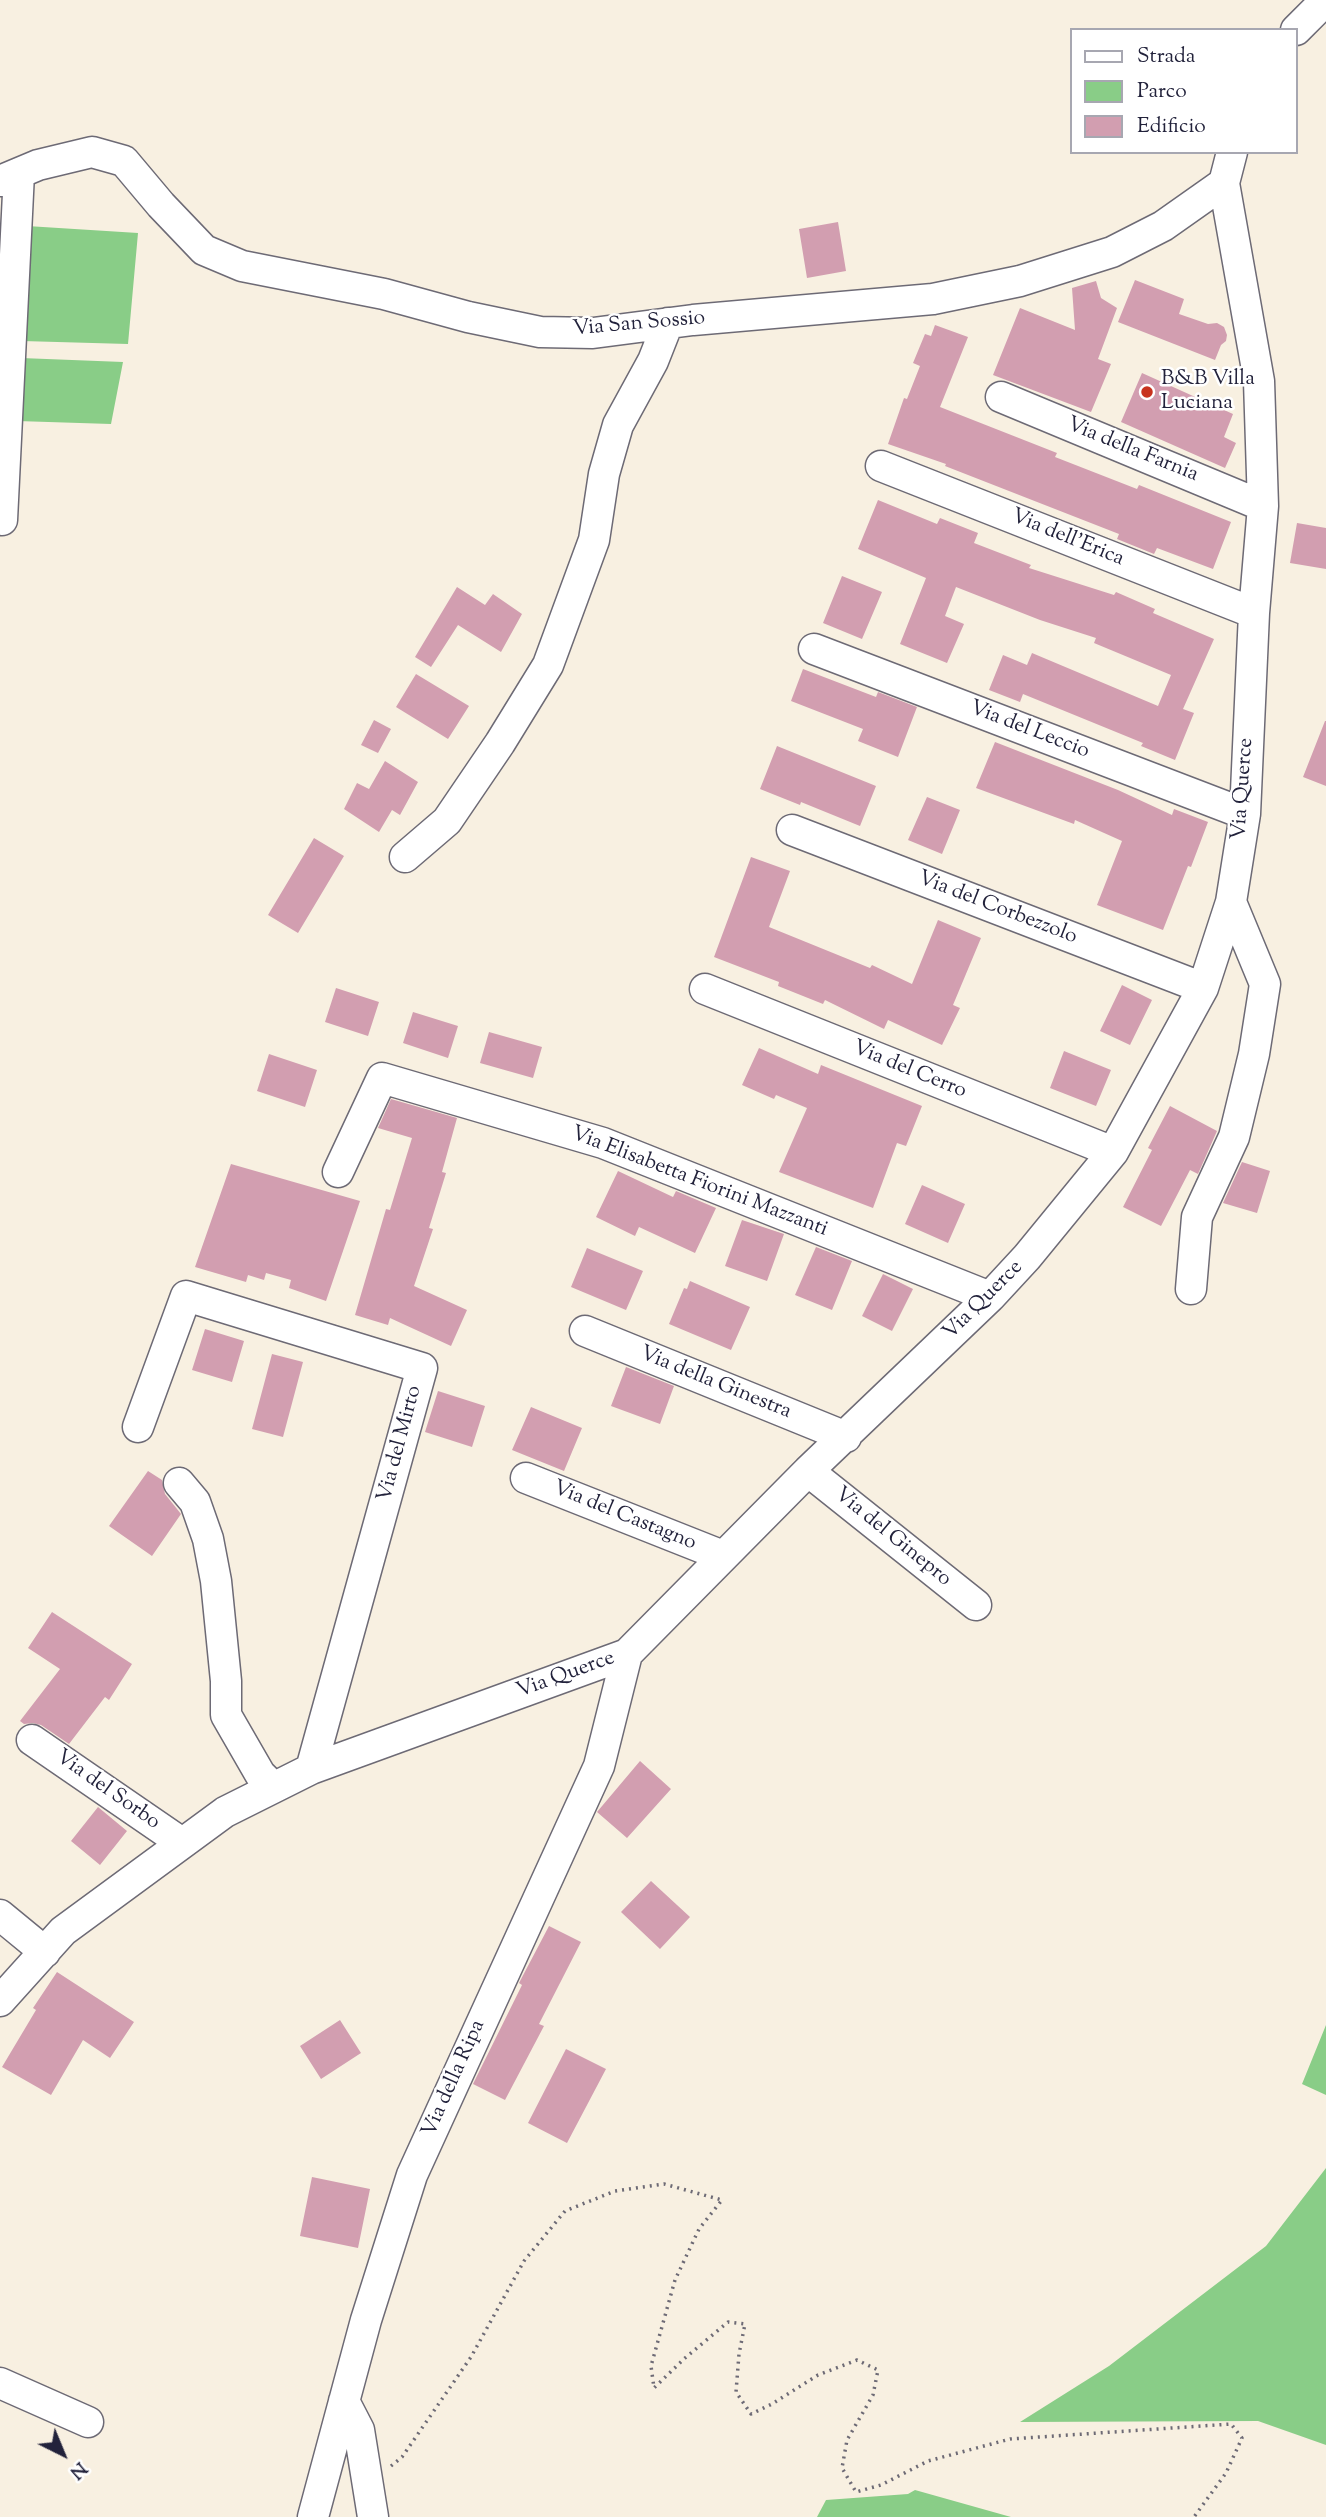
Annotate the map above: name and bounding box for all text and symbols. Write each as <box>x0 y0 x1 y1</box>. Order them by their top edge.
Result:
legend <box>1070 28 1298 154</box>
text: Strada <box>1137 42 1196 72</box>
text: Parco <box>1137 77 1187 107</box>
text: Edificio <box>1137 112 1206 142</box>
street label: Via San Sossio <box>572 307 706 343</box>
place label: B&B Villa Luciana <box>1161 367 1255 417</box>
marker: B&B Villa Luciana <box>1139 384 1155 400</box>
street label: Via della Farnia <box>1063 413 1201 489</box>
street label: Via dell'Erica <box>1007 505 1127 573</box>
street label: Via del Leccio <box>966 697 1092 765</box>
street label: Via Querce <box>1228 737 1260 841</box>
street label: Via del Corbezzolo <box>914 867 1080 951</box>
street label: Via del Cerro <box>848 1037 970 1105</box>
street label: Via Elisabetta Fiorini Mazzanti <box>567 1122 831 1244</box>
street label: Via Querce <box>939 1256 1029 1346</box>
street label: Via della Ginestra <box>636 1342 794 1426</box>
street label: Via del Mirto <box>373 1383 429 1505</box>
street label: Via del Castagno <box>549 1477 699 1557</box>
street label: Via del Ginepro <box>828 1483 956 1593</box>
street label: Via Querce <box>514 1647 618 1705</box>
street label: Via del Sorbo <box>50 1746 164 1836</box>
street label: Via della Ripa <box>418 2017 492 2141</box>
north arrow <box>28 2419 98 2489</box>
text: N <box>63 2455 92 2485</box>

